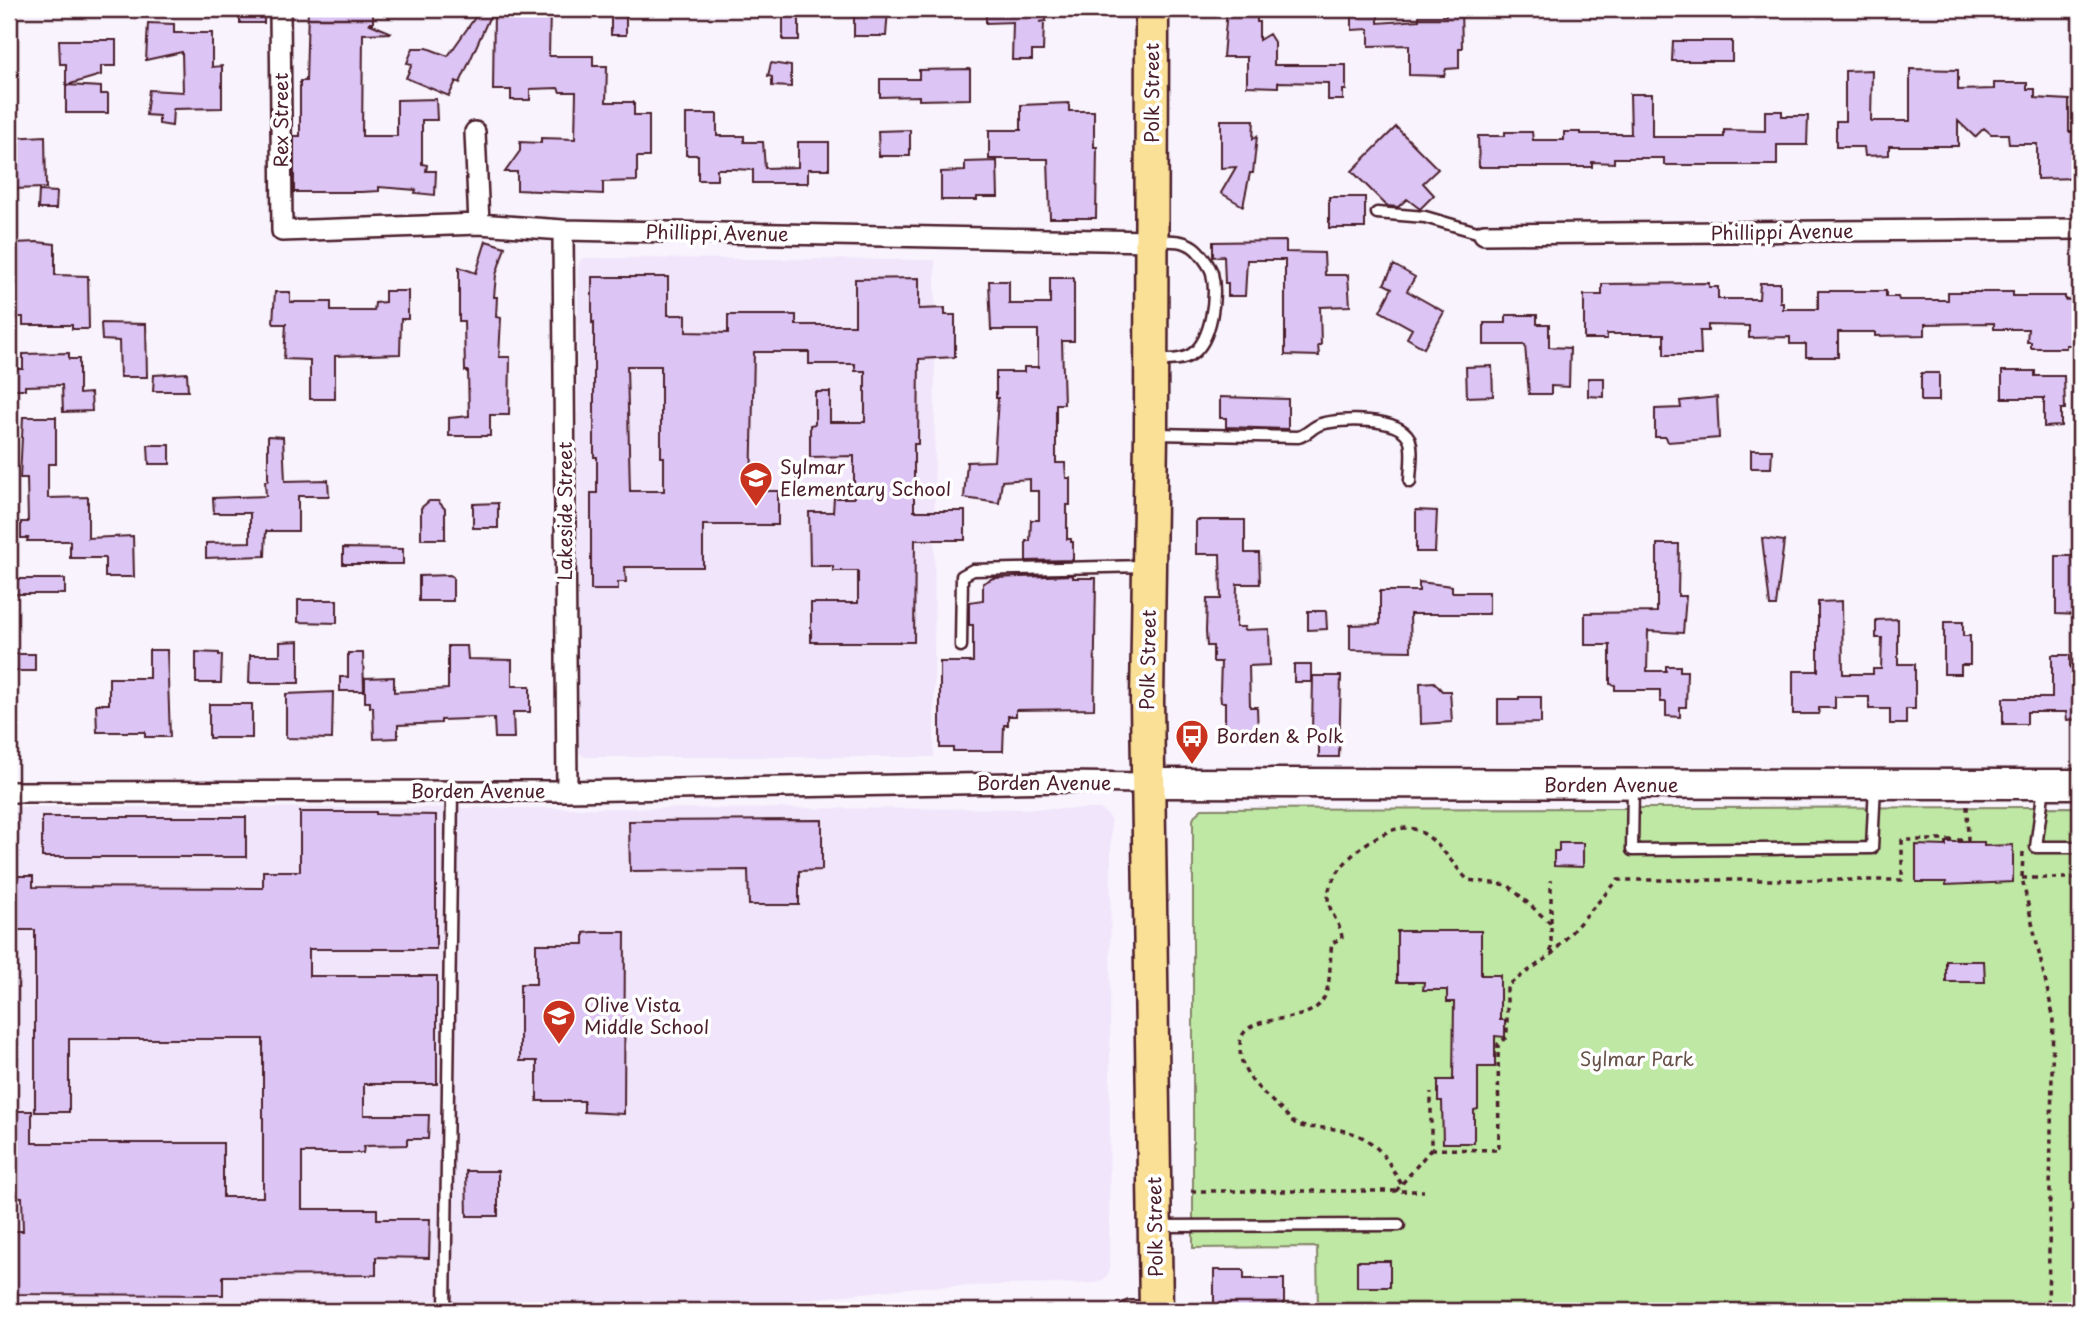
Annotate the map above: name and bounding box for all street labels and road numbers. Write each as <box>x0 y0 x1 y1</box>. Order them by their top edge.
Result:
street label: Polk Street <box>1137 42 1165 143</box>
street label: Rex Street <box>266 72 294 167</box>
street label: Phillippi Avenue <box>1710 216 1854 246</box>
street label: Phillippi Avenue <box>645 217 789 247</box>
street label: Lakeside Street <box>550 441 578 580</box>
street label: Polk Street <box>1132 609 1162 711</box>
street label: Borden Avenue <box>977 768 1111 796</box>
street label: Borden Avenue <box>1544 770 1678 798</box>
street label: Borden Avenue <box>411 776 545 804</box>
street label: Polk Street <box>1139 1176 1169 1278</box>

